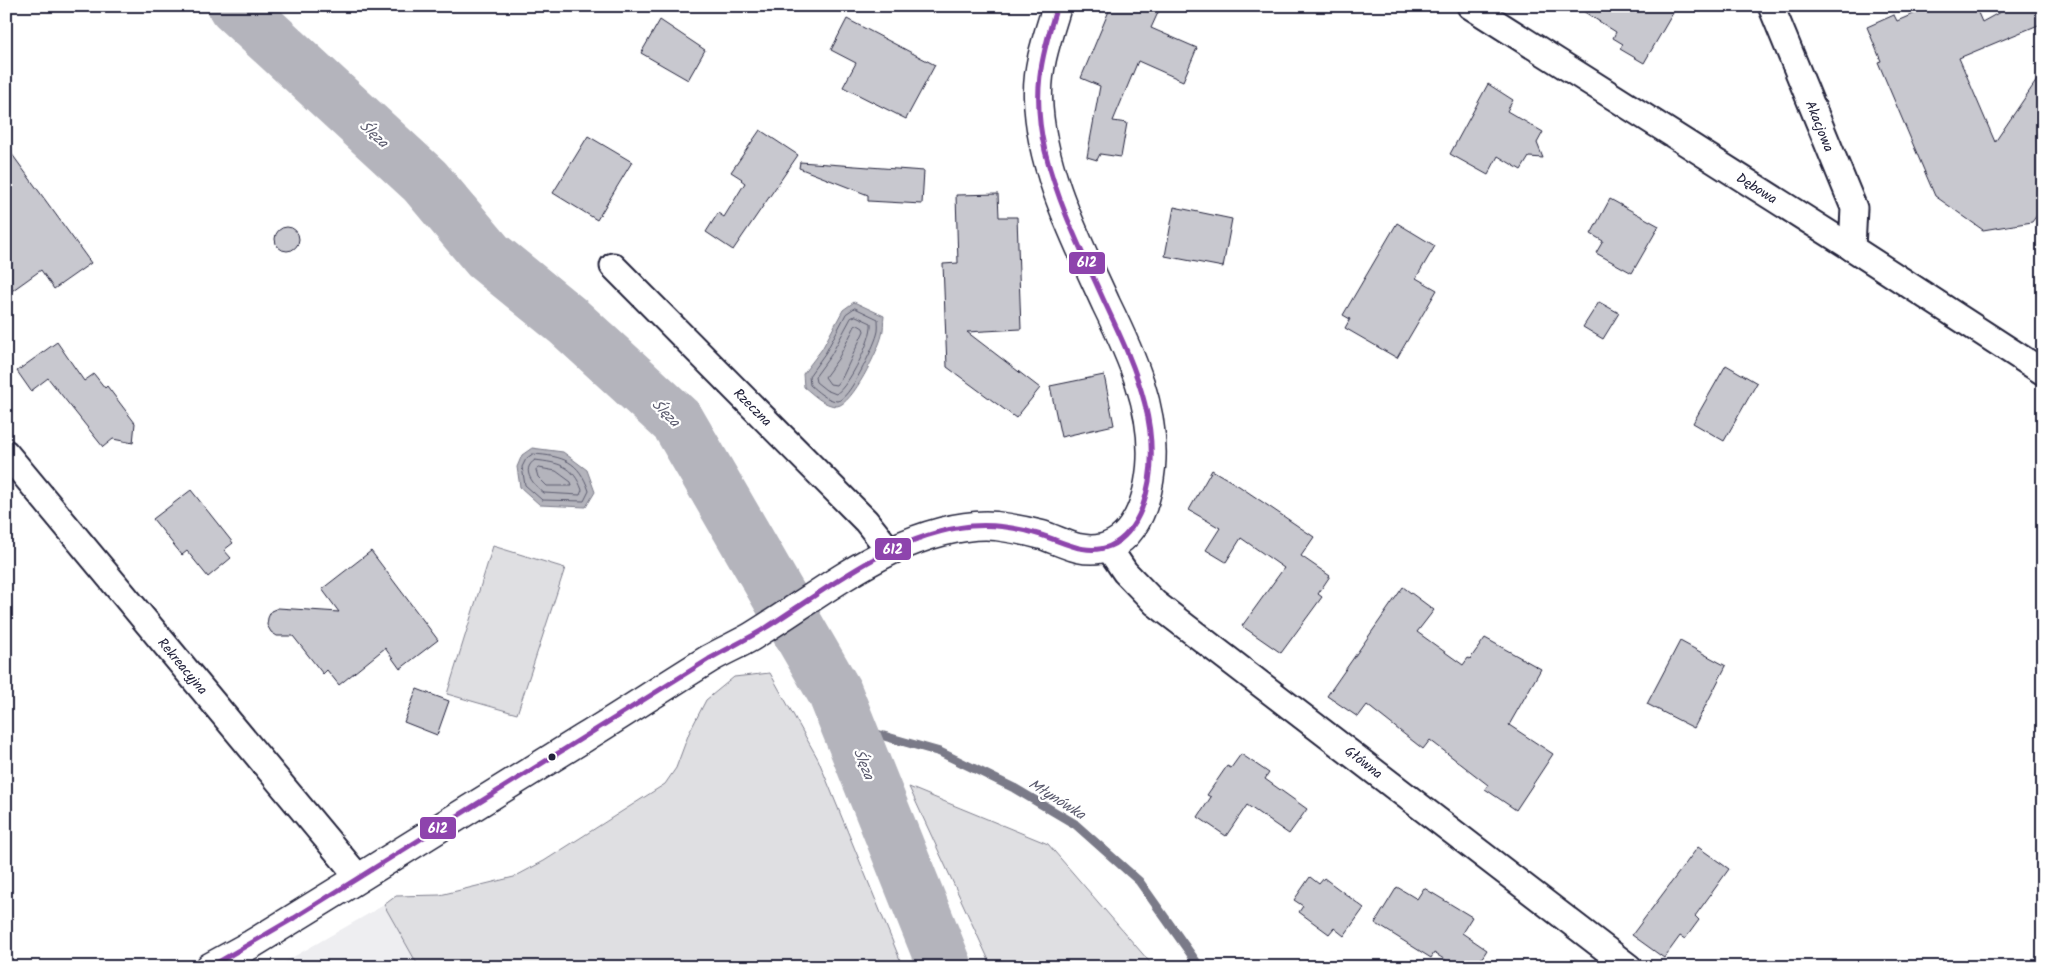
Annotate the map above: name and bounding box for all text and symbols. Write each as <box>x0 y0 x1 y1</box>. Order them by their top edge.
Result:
street label: Akacjowa <box>1799 97 1839 155</box>
water label: Ślęza <box>353 115 394 155</box>
street label: Dębowa <box>1732 168 1781 210</box>
line badge: 612 <box>1068 251 1106 275</box>
text: 612 <box>1077 252 1097 274</box>
street label: Rzeczna <box>728 383 777 432</box>
water label: Ślęza <box>646 394 686 434</box>
line badge: 612 <box>874 537 912 561</box>
text: 612 <box>883 539 903 561</box>
street label: Rekreacyjna <box>152 633 213 700</box>
street label: Główna <box>1340 741 1387 785</box>
water label: Ślęza <box>846 745 881 784</box>
unlabelled marker <box>547 752 557 762</box>
water label: Młynówka <box>1023 773 1090 827</box>
line badge: 612 <box>419 816 457 840</box>
text: 612 <box>428 818 448 840</box>

